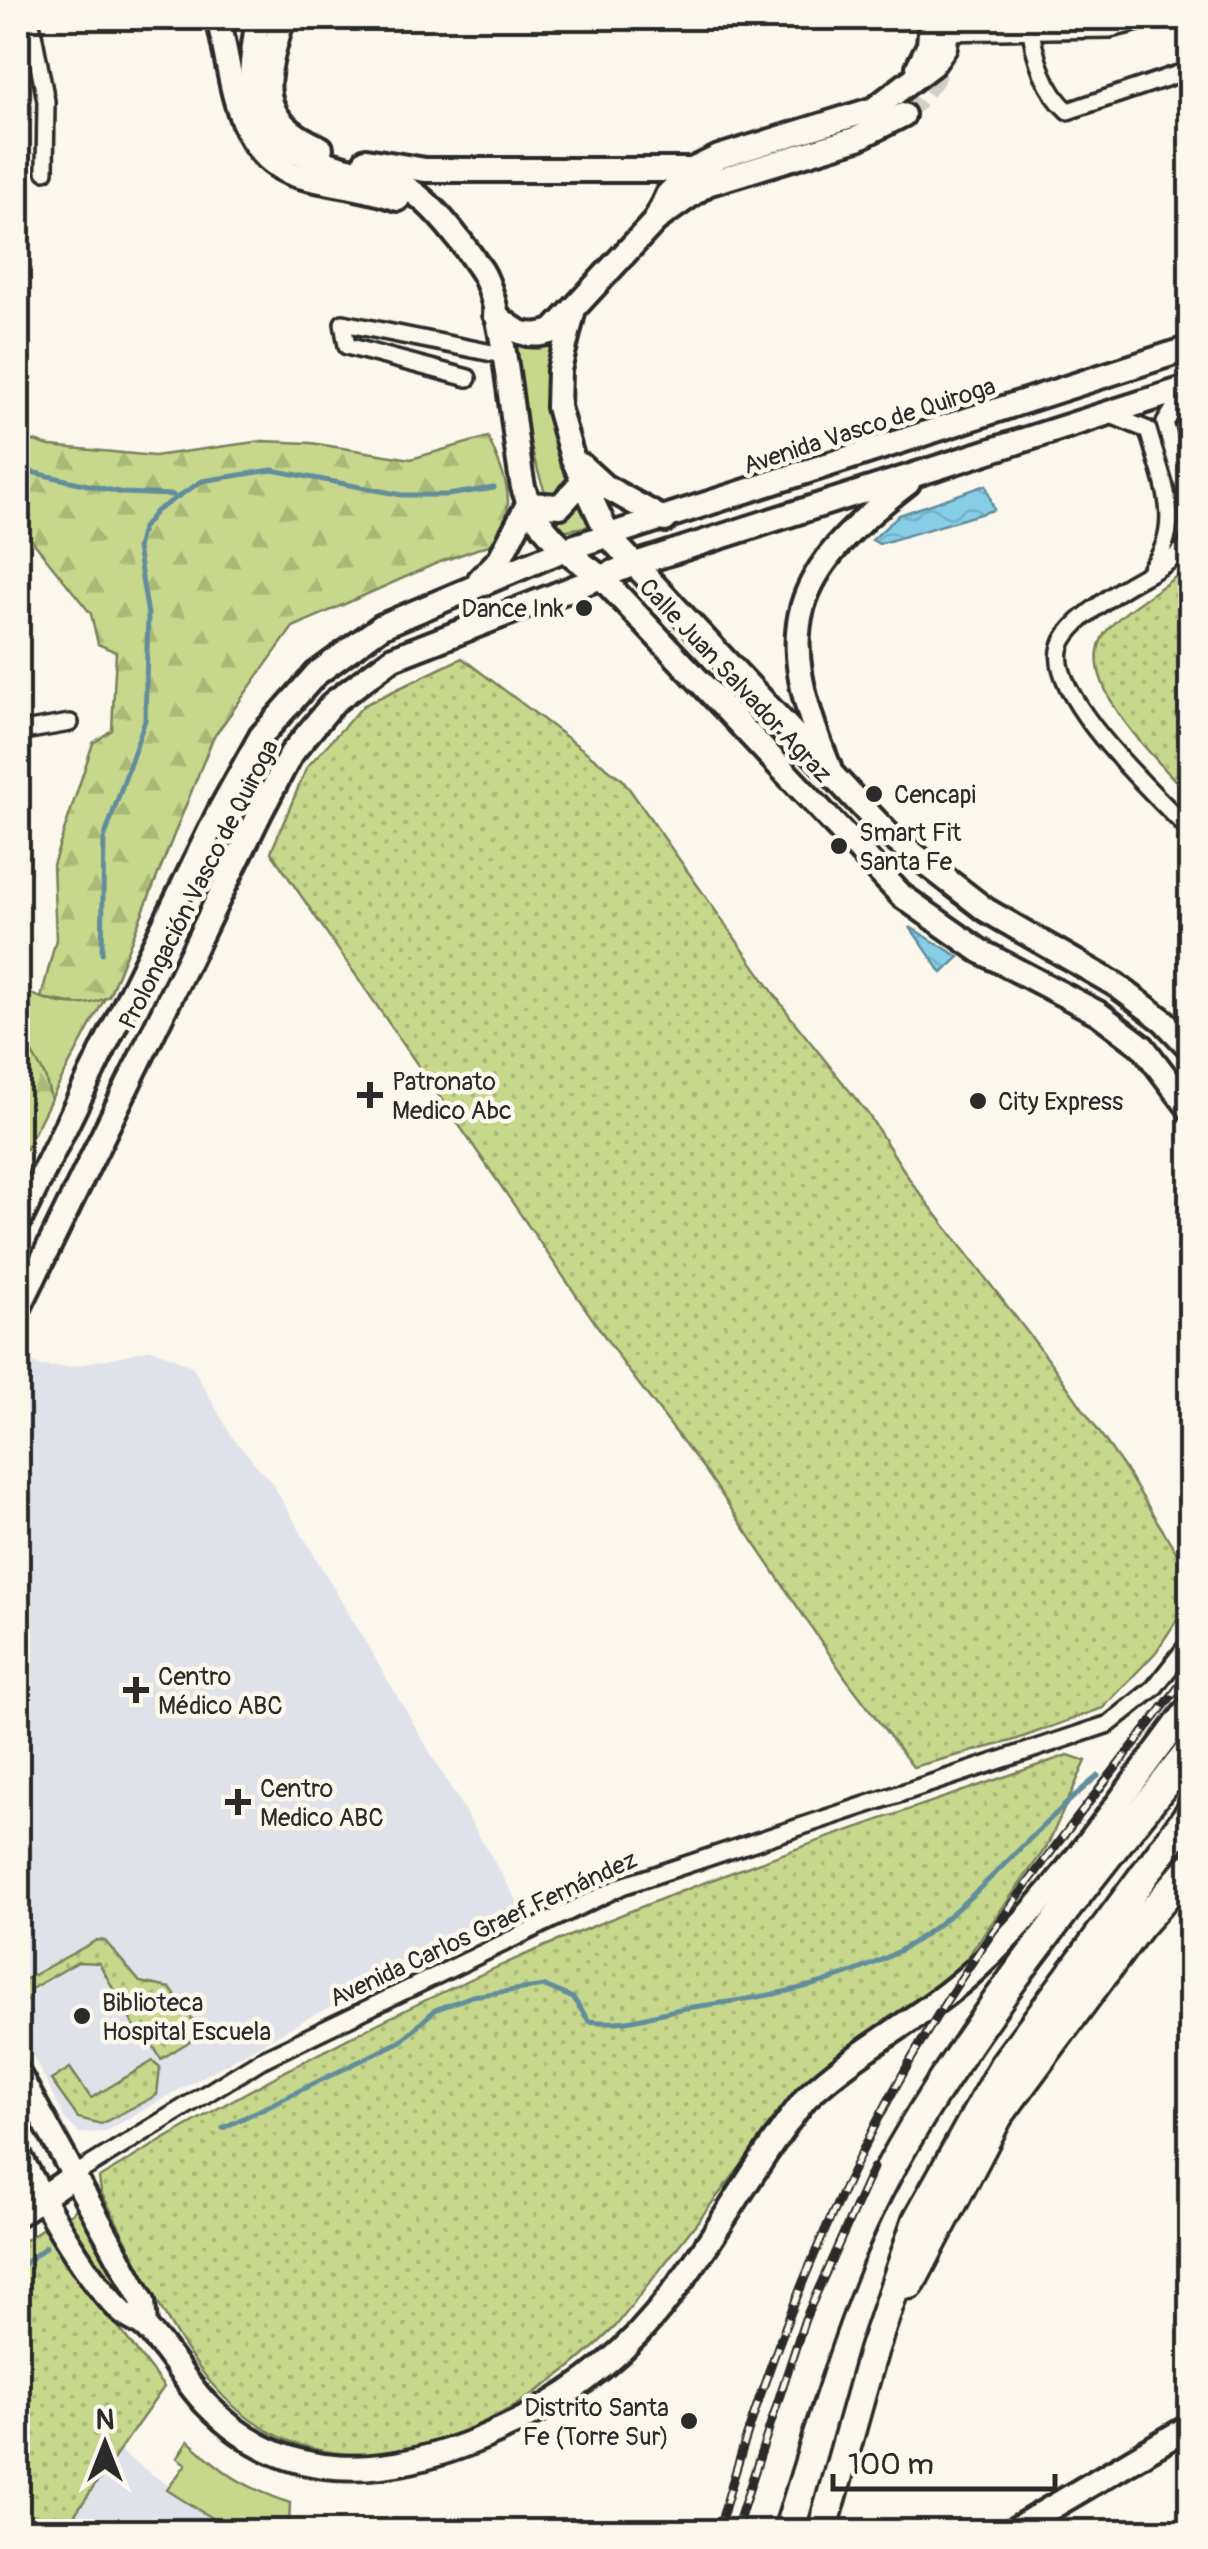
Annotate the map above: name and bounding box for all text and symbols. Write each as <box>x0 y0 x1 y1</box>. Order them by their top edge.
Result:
street label: Avenida Vasco de Quiroga <box>739 371 1000 482</box>
street label: Calle Juan Salvador Agraz <box>632 572 838 790</box>
place label: Dance Ink <box>461 594 565 625</box>
marker: Dance Ink <box>573 597 595 619</box>
street label: Prolongación Vasco de Quiroga <box>113 735 286 1035</box>
place label: Cencapi <box>894 780 976 811</box>
marker: Cencapi <box>863 783 885 805</box>
place label: Smart Fit Santa Fe <box>859 818 962 878</box>
marker: Smart Fit Santa Fe <box>828 835 850 857</box>
place label: Patronato Medico Abc <box>392 1067 512 1127</box>
marker: Patronato Medico Abc <box>357 1082 383 1108</box>
place label: City Express <box>998 1087 1123 1118</box>
marker: City Express <box>967 1090 989 1112</box>
place label: Centro Médico ABC <box>158 1662 283 1722</box>
marker: Centro Médico ABC <box>123 1677 149 1703</box>
place label: Centro Medico ABC <box>260 1774 384 1834</box>
marker: Centro Medico ABC <box>225 1789 251 1815</box>
street label: Avenida Carlos Graef Fernández <box>325 1844 642 2014</box>
place label: Biblioteca Hospital Escuela <box>102 1988 271 2048</box>
marker: Biblioteca Hospital Escuela <box>71 2005 93 2027</box>
place label: Distrito Santa Fe (Torre Sur) <box>523 2393 669 2453</box>
north arrow <box>55 2394 155 2494</box>
text: N <box>96 2403 114 2438</box>
marker: Distrito Santa Fe (Torre Sur) <box>678 2410 700 2432</box>
scale bar <box>833 2429 1056 2491</box>
text: 100 m <box>848 2446 934 2483</box>

